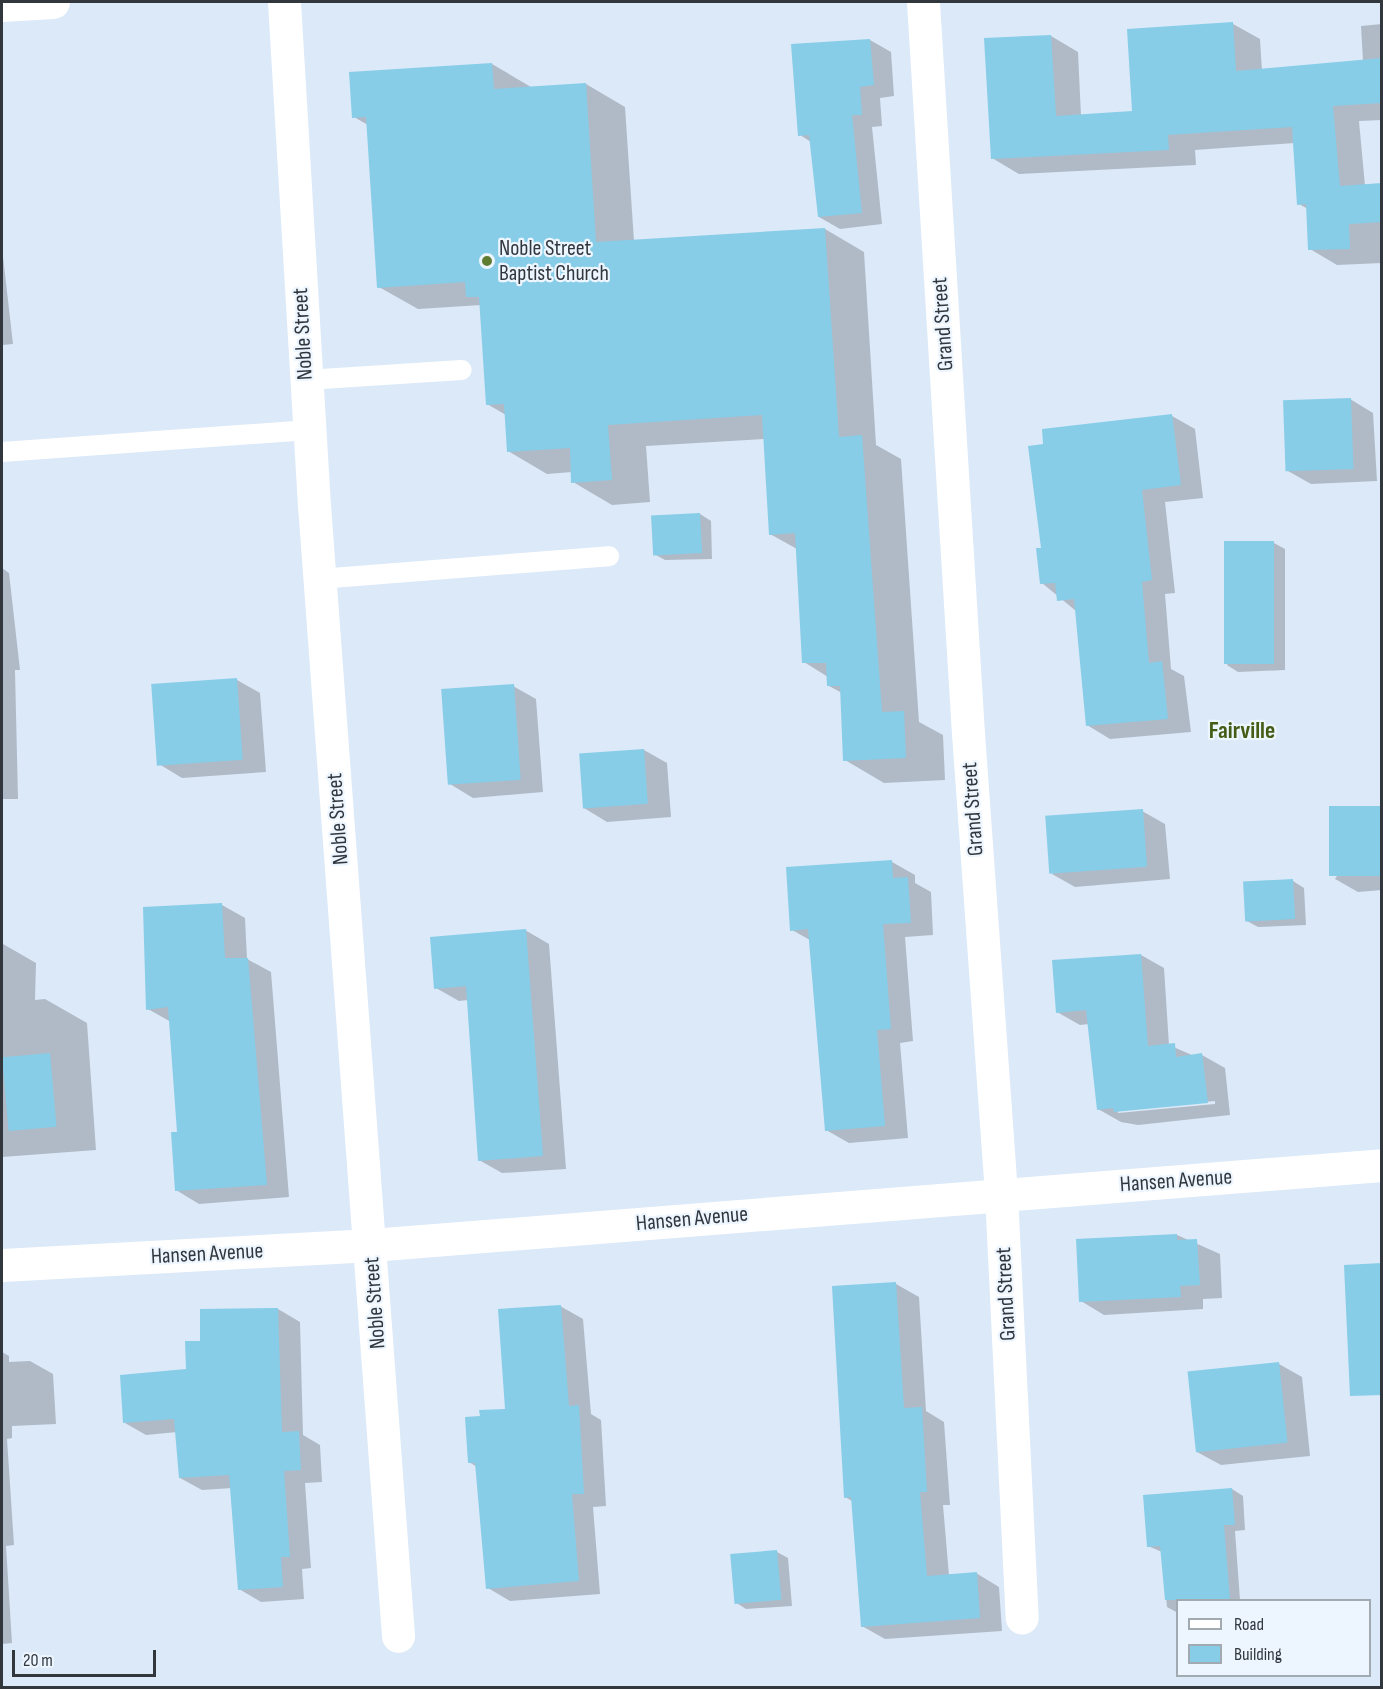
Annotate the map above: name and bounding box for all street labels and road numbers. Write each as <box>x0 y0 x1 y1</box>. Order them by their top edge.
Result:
street label: Grand Street <box>927 276 959 372</box>
street label: Noble Street <box>287 287 319 381</box>
street label: Grand Street <box>957 761 989 857</box>
street label: Noble Street <box>322 772 354 866</box>
street label: Hansen Avenue <box>1119 1164 1233 1198</box>
street label: Hansen Avenue <box>635 1201 749 1237</box>
street label: Hansen Avenue <box>150 1238 264 1270</box>
street label: Grand Street <box>990 1246 1022 1342</box>
street label: Noble Street <box>359 1256 391 1350</box>

